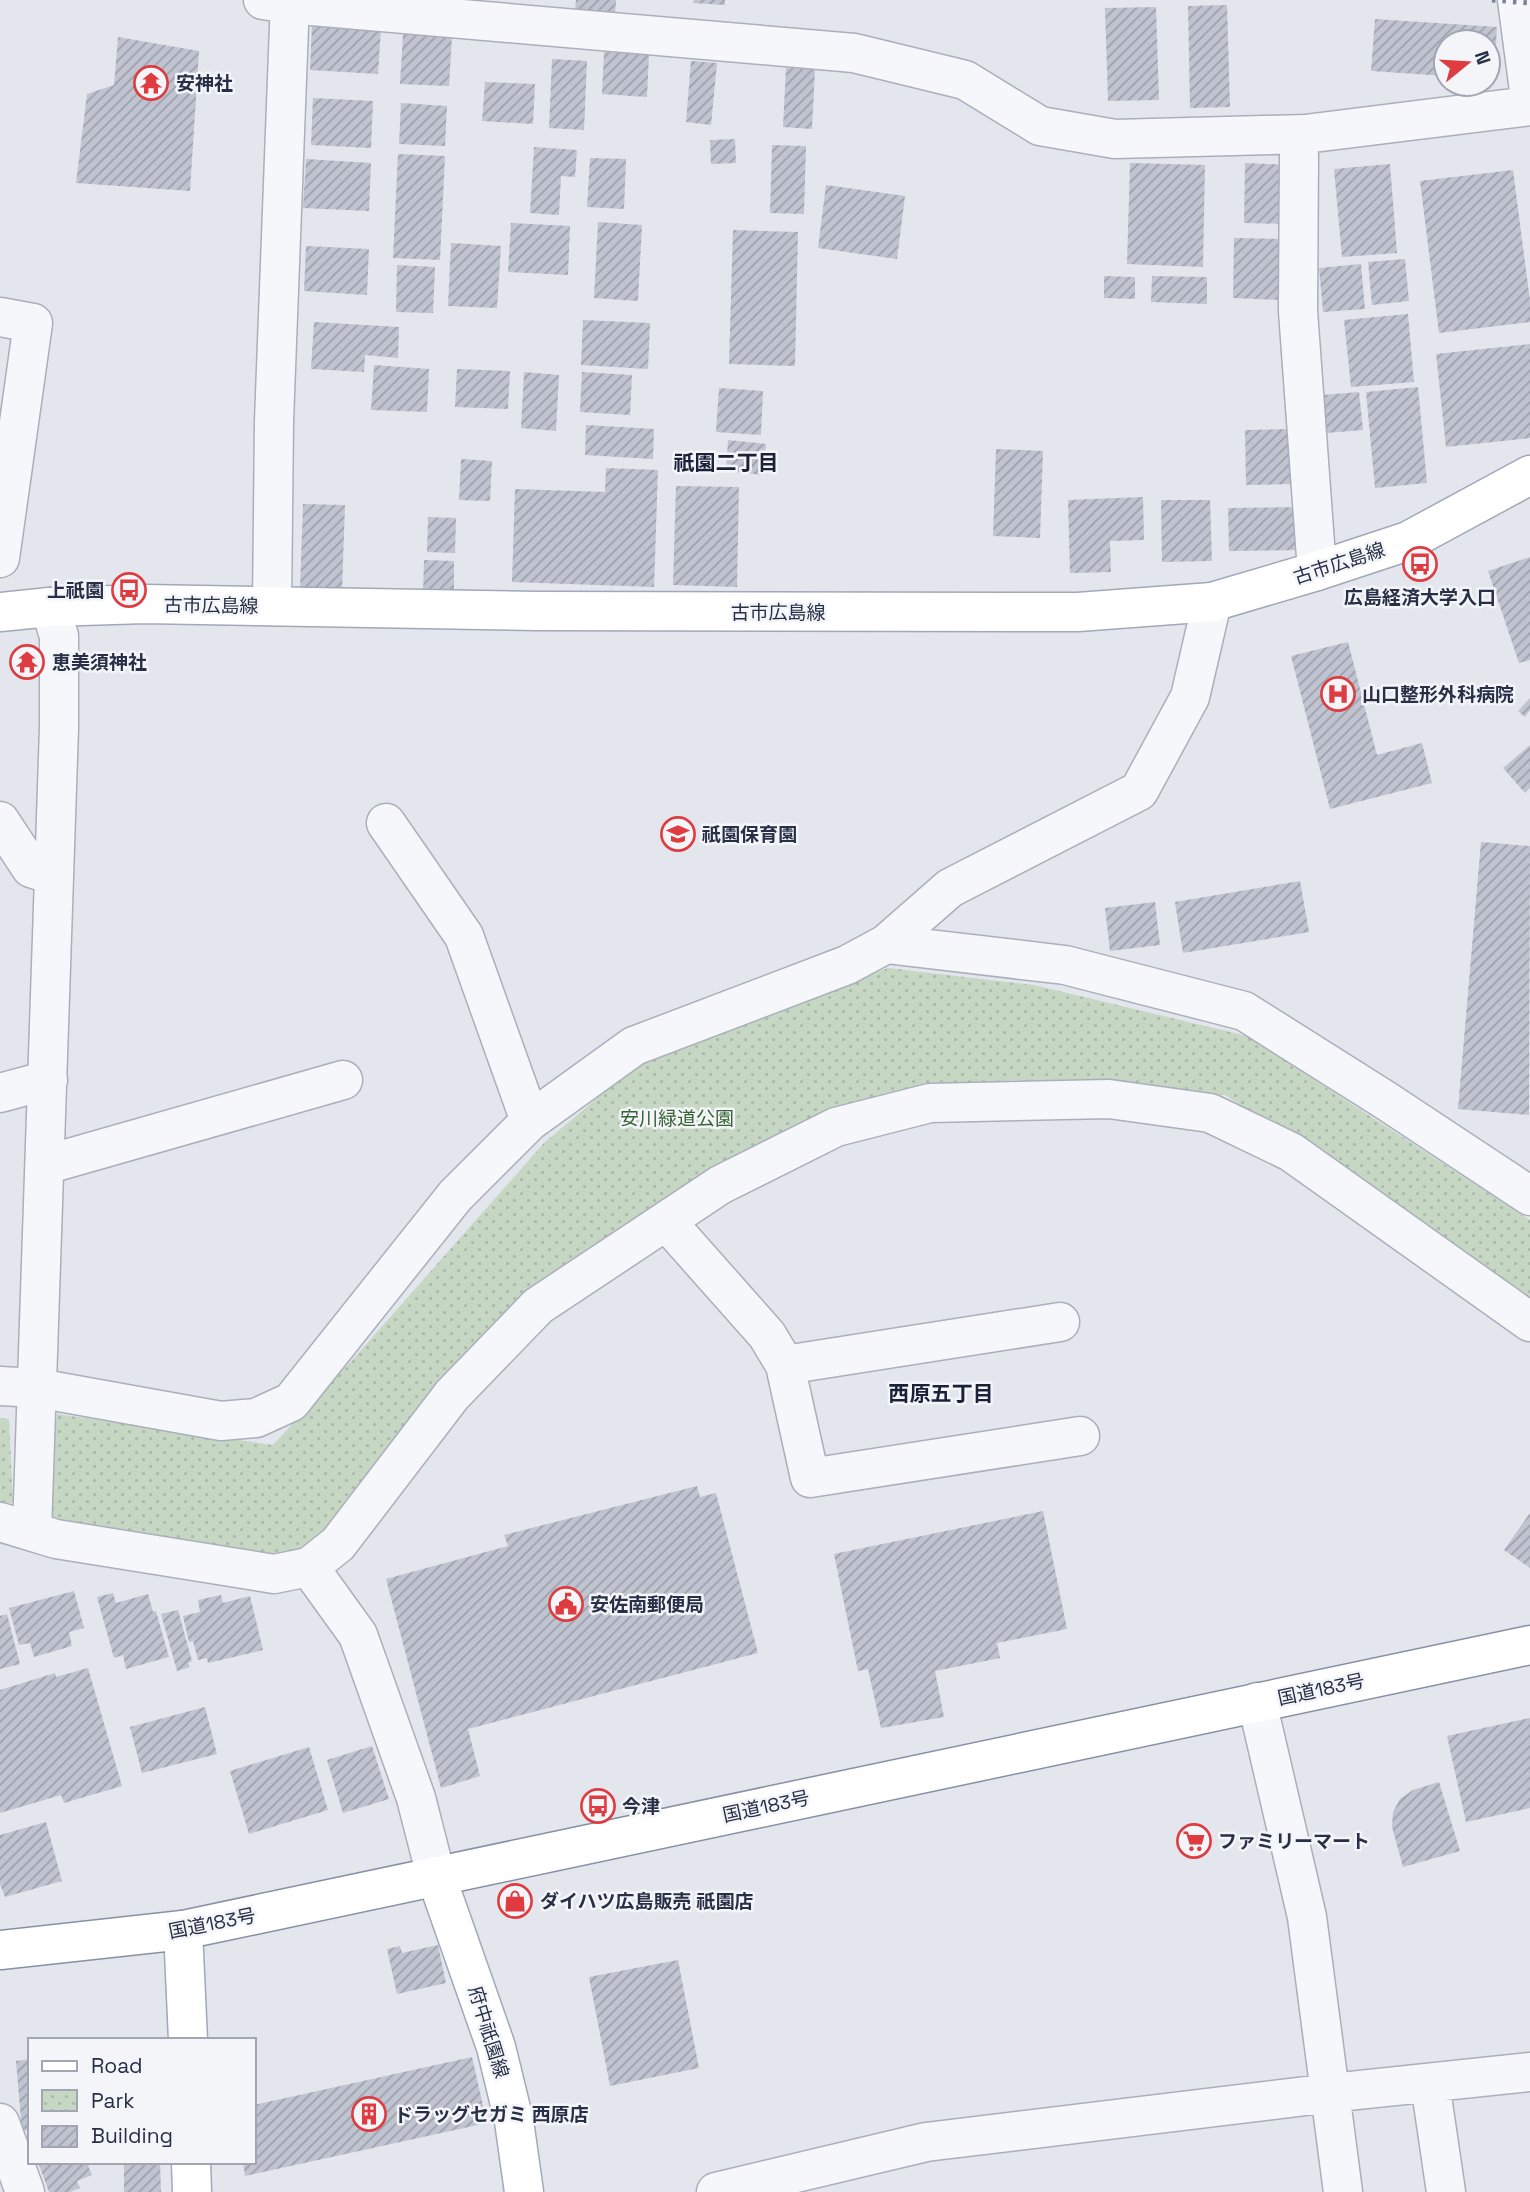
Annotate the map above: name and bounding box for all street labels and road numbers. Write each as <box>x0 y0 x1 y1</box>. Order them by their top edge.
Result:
street label: 古市広島線 <box>1290 537 1388 590</box>
street label: 古市広島線 <box>163 592 259 619</box>
street label: 古市広島線 <box>730 600 826 625</box>
street label: 国道183号 <box>1275 1668 1367 1711</box>
street label: 国道183号 <box>720 1785 812 1828</box>
street label: 国道183号 <box>166 1903 258 1944</box>
street label: 府中祇園線 <box>463 1983 514 2081</box>

